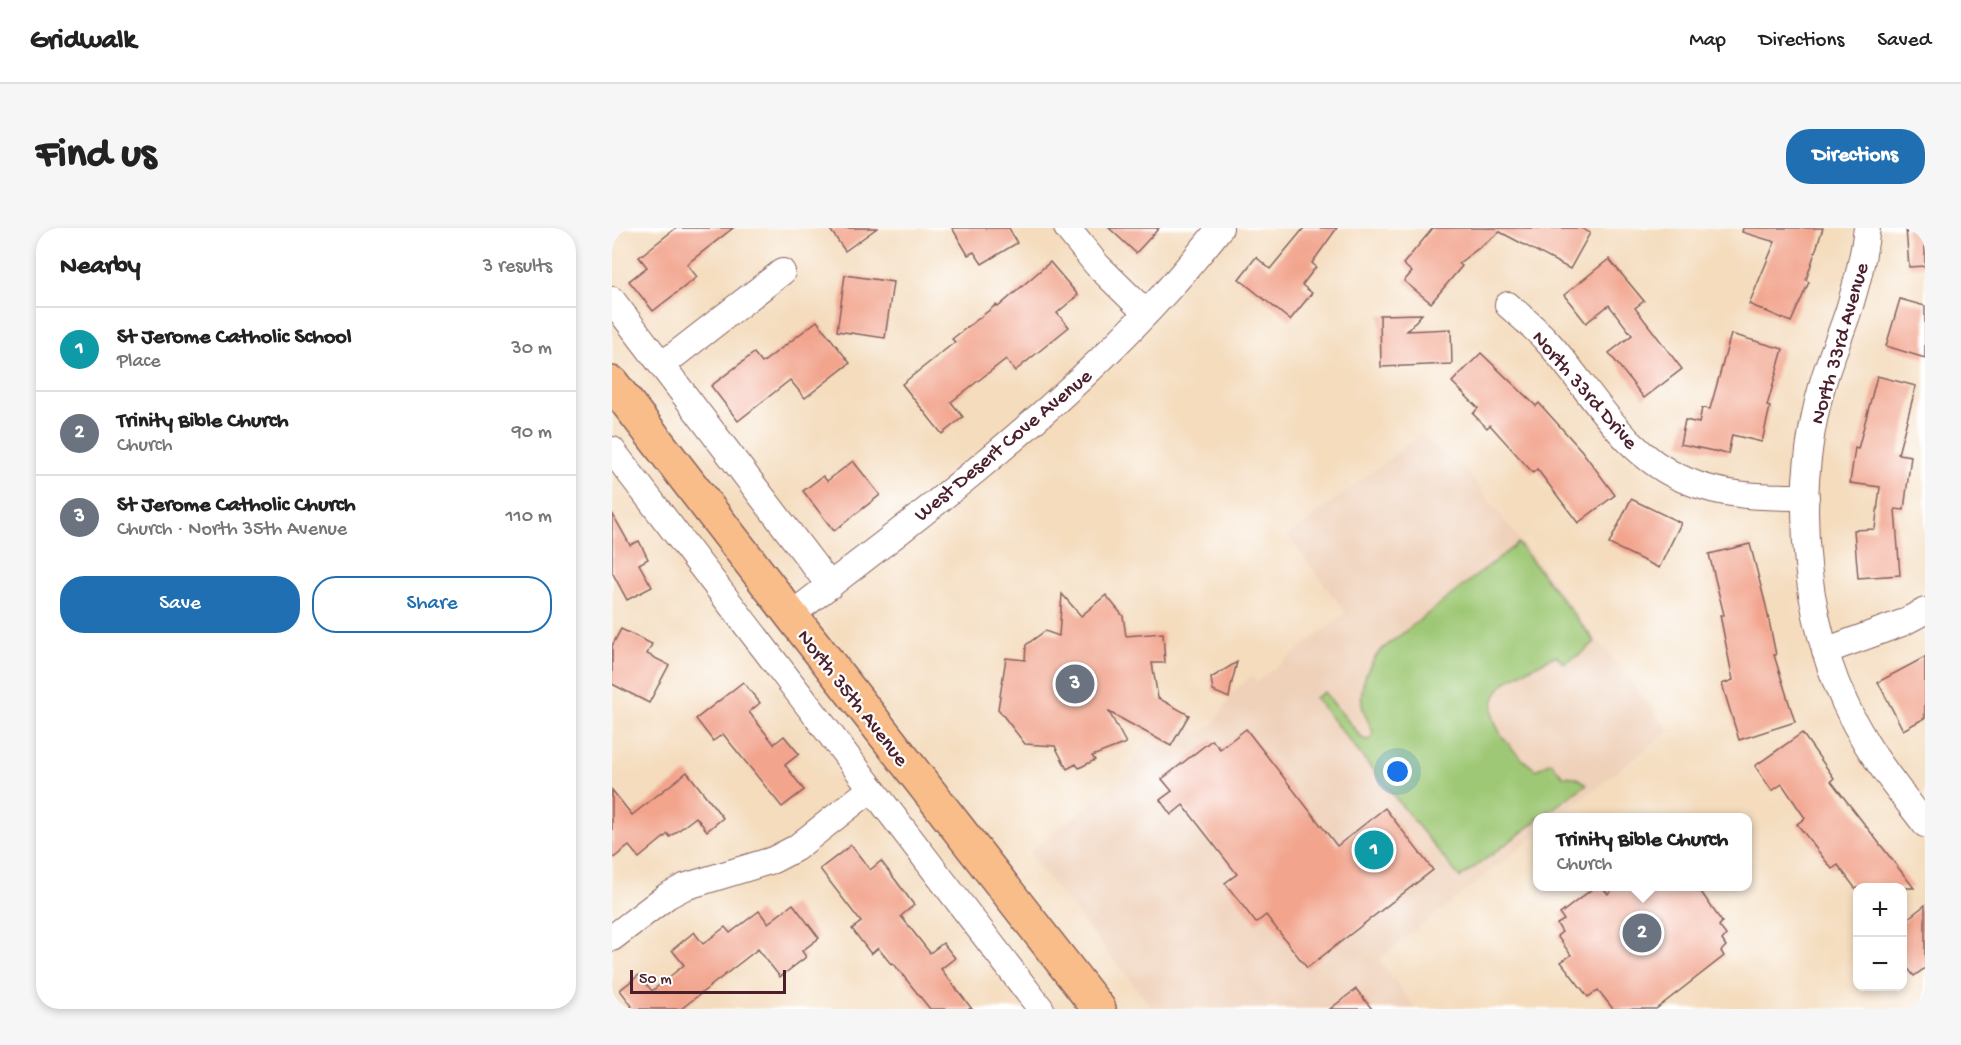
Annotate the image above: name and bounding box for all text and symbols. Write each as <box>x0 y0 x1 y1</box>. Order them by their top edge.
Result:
text: Gridwalk <box>30 25 136 58</box>
text: Map <box>1689 29 1726 54</box>
text: Directions <box>1759 29 1844 54</box>
text: Saved <box>1877 29 1931 54</box>
button: Directions <box>1786 129 1925 184</box>
text: Find us <box>36 132 156 181</box>
text: Nearby <box>60 252 141 283</box>
text: 3 results <box>483 256 552 279</box>
street label: North 33rd Avenue <box>1806 259 1877 427</box>
text: St Jerome Catholic School <box>117 325 352 351</box>
street label: North 33rd Drive <box>1525 327 1642 457</box>
text: 1 <box>75 338 84 361</box>
text: 30 m <box>511 338 552 361</box>
text: Place <box>117 351 161 374</box>
street label: West Desert Cove Avenue <box>910 364 1099 528</box>
text: Trinity Bible Church <box>117 409 288 435</box>
text: 2 <box>75 422 84 445</box>
text: 90 m <box>512 422 552 445</box>
text: Church <box>117 435 173 458</box>
text: St Jerome Catholic Church <box>117 493 356 519</box>
text: 3 <box>74 506 85 529</box>
text: 110 m <box>506 506 552 529</box>
text: Church · North 35th Avenue <box>117 519 347 542</box>
button: Save <box>60 576 300 633</box>
button: Share <box>312 576 552 633</box>
street label: North 35th Avenue <box>790 626 913 773</box>
pin: 3 <box>1056 662 1094 706</box>
your location <box>1383 757 1412 786</box>
popup <box>1533 813 1752 891</box>
pin: 1 <box>1354 828 1394 872</box>
text: Trinity Bible Church <box>1557 828 1728 854</box>
text: Church <box>1557 854 1612 877</box>
map controls <box>1853 883 1907 991</box>
button: + <box>1853 883 1907 937</box>
pin: 2 <box>1622 910 1662 956</box>
button: − <box>1853 937 1907 991</box>
scale bar <box>630 967 786 994</box>
text: 50 m <box>639 971 672 990</box>

